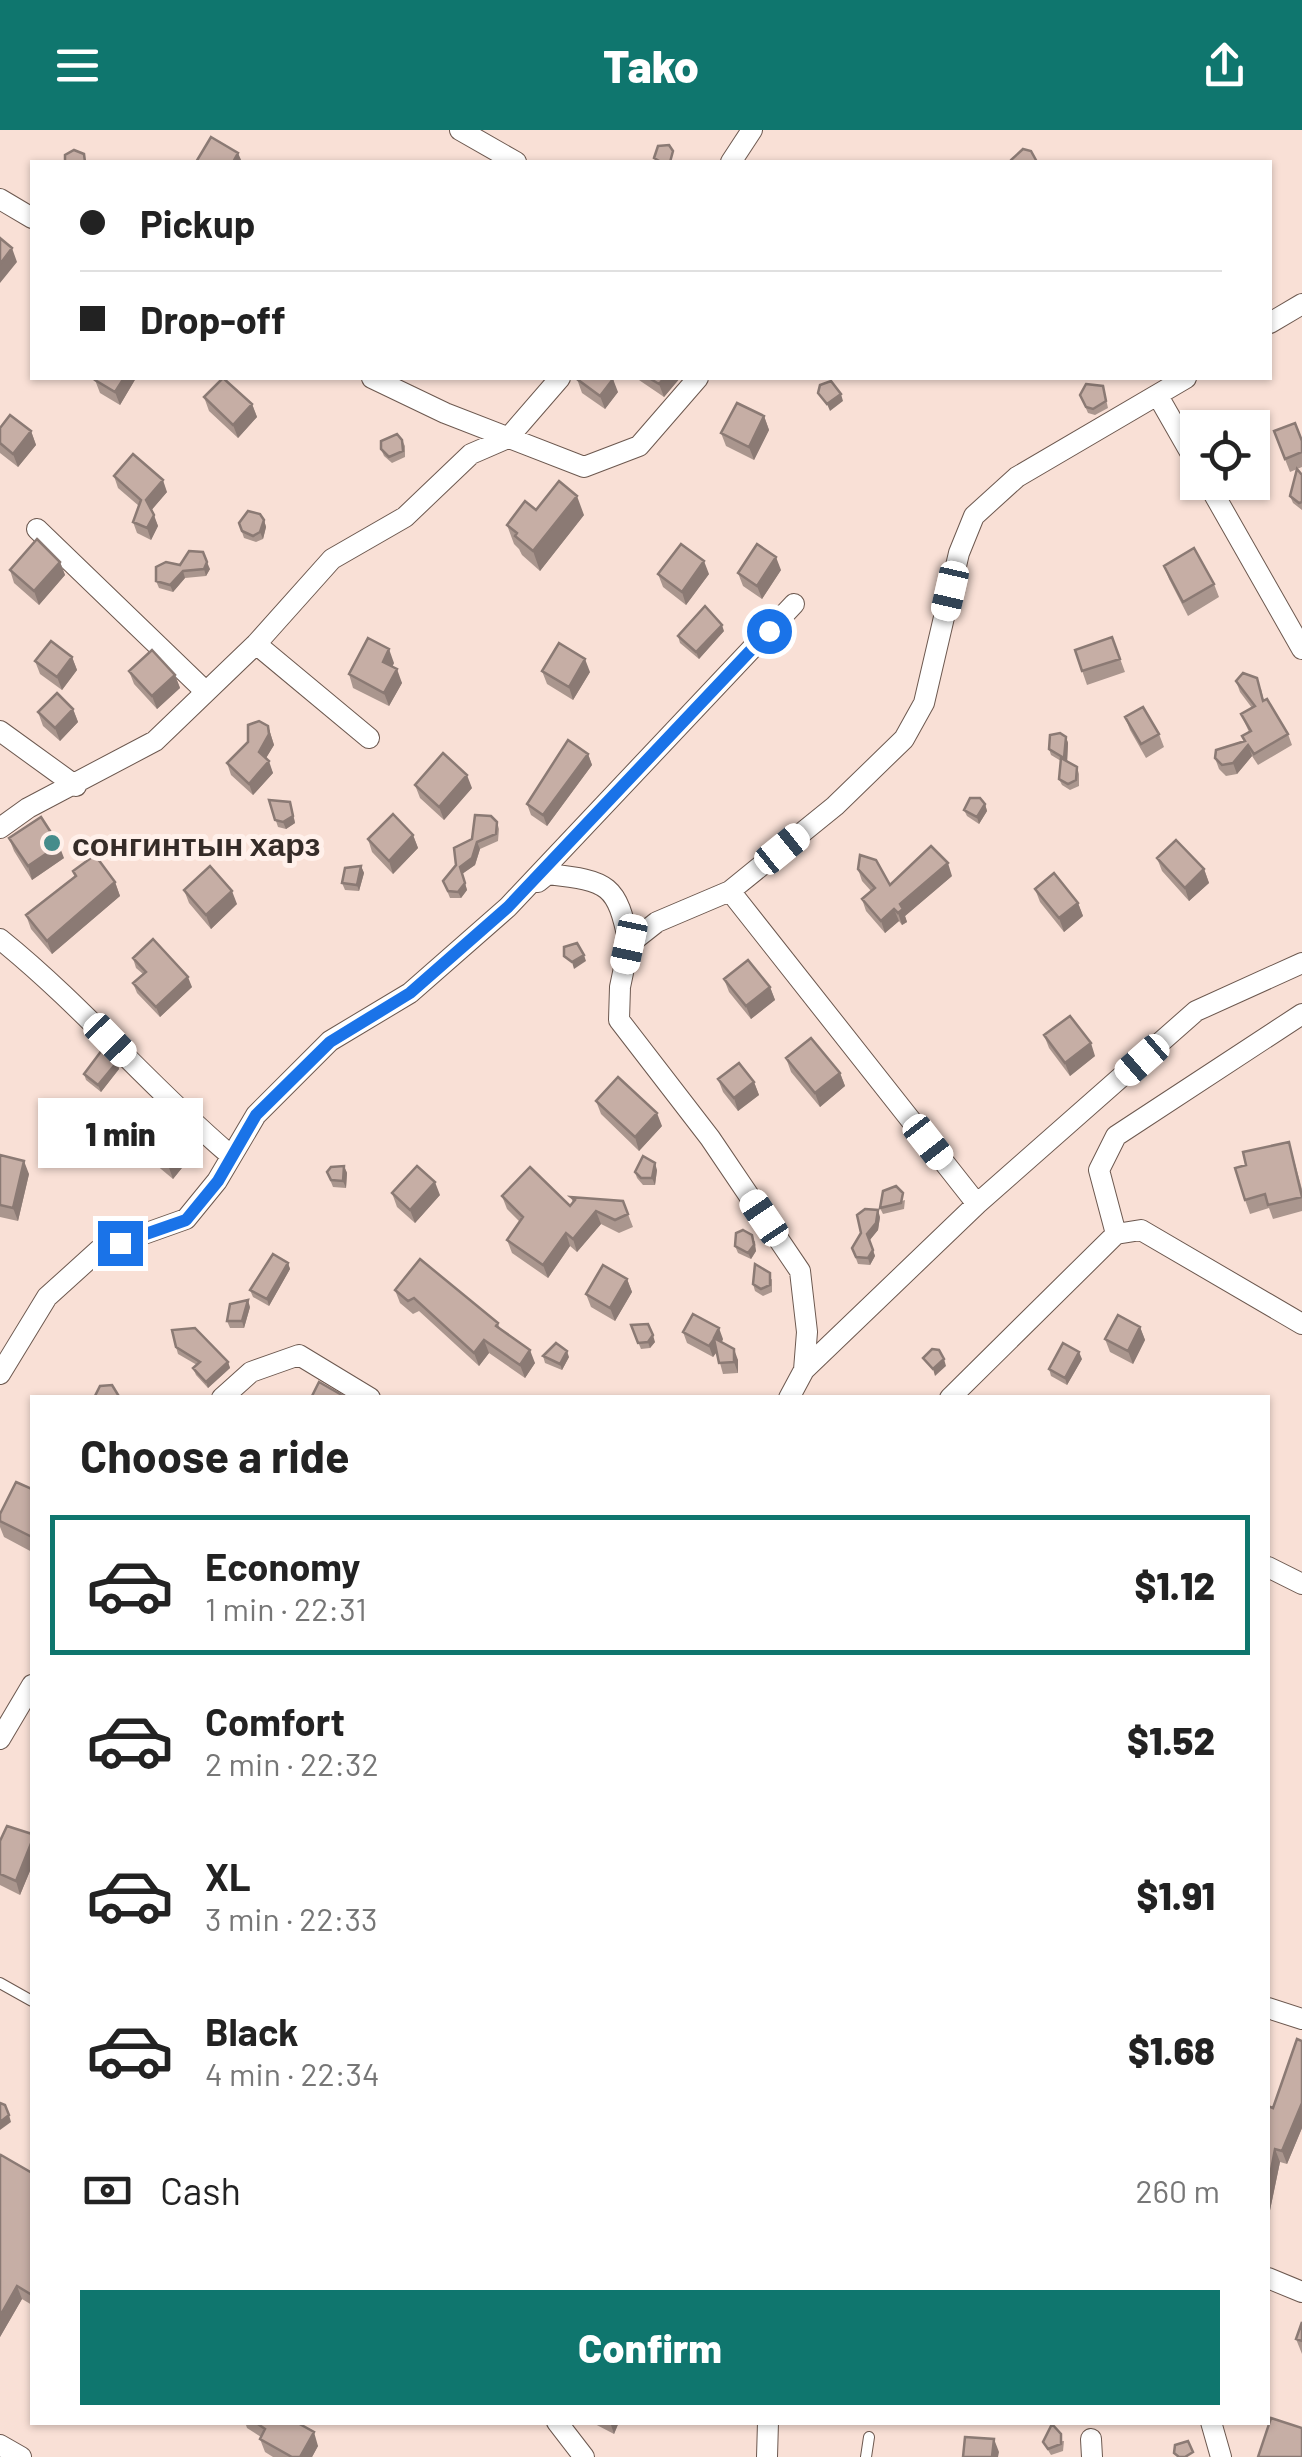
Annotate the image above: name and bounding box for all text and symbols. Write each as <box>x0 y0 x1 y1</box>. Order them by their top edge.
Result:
icon: menu <box>50 38 105 93</box>
text: Tako <box>603 38 699 92</box>
icon: share <box>1197 38 1252 93</box>
text: Pickup <box>140 200 255 246</box>
text: Drop-off <box>140 296 286 342</box>
map controls <box>1180 410 1270 500</box>
button: locate <box>1180 410 1270 500</box>
car <box>929 558 971 624</box>
route start <box>747 609 792 654</box>
car <box>749 818 815 880</box>
place label: сонгинтын харз <box>72 824 320 863</box>
marker: сонгинтын харз <box>41 832 63 854</box>
car <box>608 912 650 976</box>
car <box>78 1008 142 1072</box>
car <box>1110 1029 1174 1091</box>
callout: 1 min <box>38 1098 202 1168</box>
car <box>898 1109 958 1175</box>
text: 1 min <box>85 1114 156 1152</box>
car <box>735 1185 793 1251</box>
route end <box>98 1221 143 1266</box>
text: Choose a ride <box>80 1428 350 1482</box>
icon: car <box>85 1540 175 1630</box>
text: Economy <box>205 1543 360 1589</box>
text: $1.12 <box>1134 1562 1215 1608</box>
text: 1 min · 22:31 <box>205 1589 367 1627</box>
icon: car <box>85 1695 175 1785</box>
text: Comfort <box>205 1698 345 1744</box>
text: $1.52 <box>1127 1717 1215 1763</box>
text: 2 min · 22:32 <box>205 1744 379 1782</box>
icon: car <box>85 1850 175 1940</box>
text: XL <box>205 1853 251 1899</box>
text: $1.91 <box>1136 1872 1215 1918</box>
text: 3 min · 22:33 <box>205 1899 377 1937</box>
icon: car <box>85 2005 175 2095</box>
text: Black <box>205 2008 299 2054</box>
text: $1.68 <box>1128 2027 1215 2073</box>
text: 4 min · 22:34 <box>205 2054 380 2092</box>
icon: cash <box>80 2163 135 2218</box>
text: Cash <box>160 2167 241 2213</box>
text: 260 m <box>1135 2171 1220 2209</box>
button: Confirm <box>80 2290 1220 2405</box>

